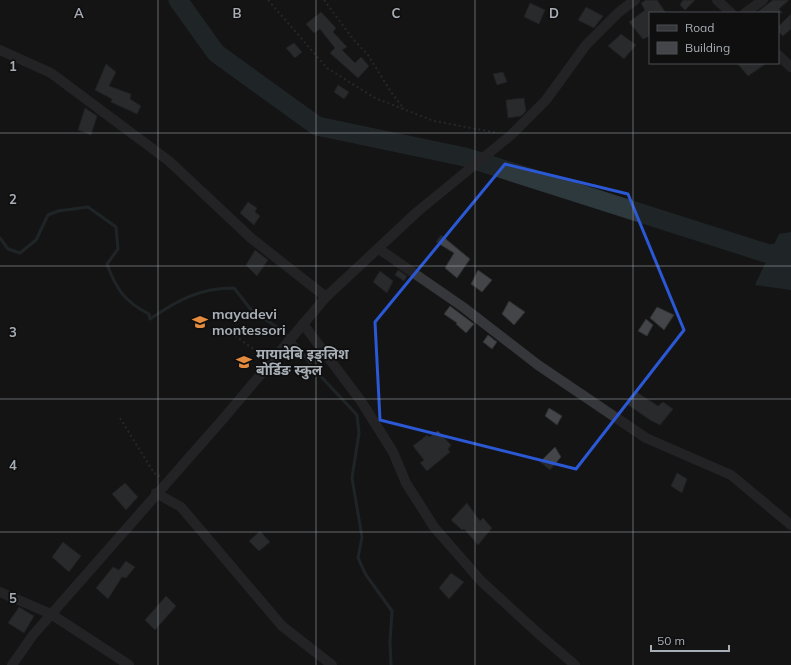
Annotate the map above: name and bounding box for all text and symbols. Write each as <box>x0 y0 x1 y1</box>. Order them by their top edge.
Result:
text: A <box>74 5 84 21</box>
text: B <box>233 5 242 21</box>
text: C <box>392 5 401 21</box>
text: D <box>549 5 559 21</box>
legend <box>649 12 779 64</box>
text: Road <box>685 20 714 35</box>
text: Building <box>685 40 730 55</box>
text: 1 <box>9 58 17 74</box>
text: 2 <box>9 191 17 207</box>
place label: mayadevi montessori <box>212 305 286 339</box>
school or university icon: mayadevi montessori <box>191 313 209 331</box>
text: 3 <box>9 324 17 340</box>
place label: मायादेबि इङ्लिश बोर्डिङ स्कुल <box>256 345 349 380</box>
school or university icon: मायादेबि इङ्लिश बोर्डिङ स्कुल <box>235 353 253 371</box>
text: 4 <box>9 457 17 473</box>
text: 5 <box>9 590 17 606</box>
scale bar <box>651 627 729 653</box>
text: 50 m <box>657 633 685 648</box>

